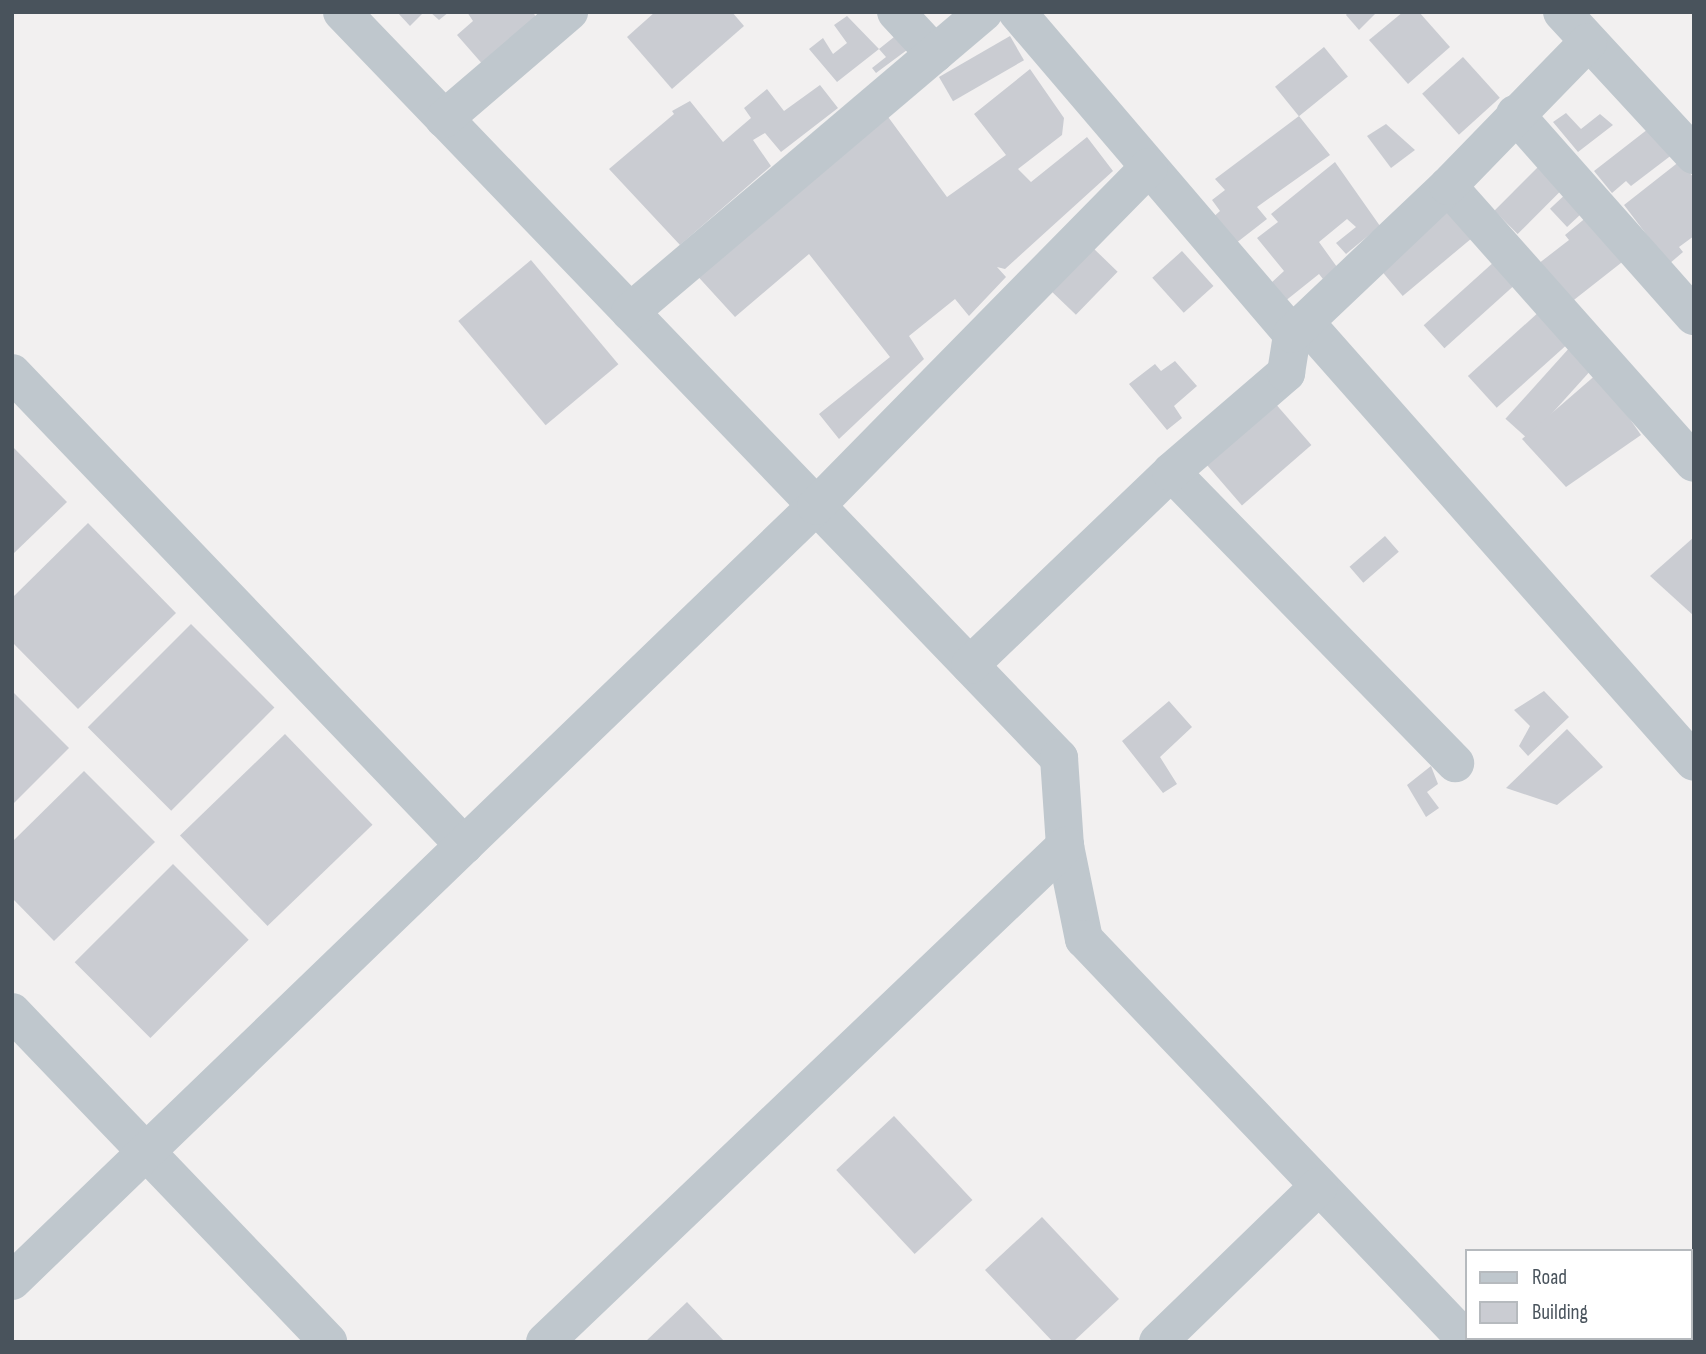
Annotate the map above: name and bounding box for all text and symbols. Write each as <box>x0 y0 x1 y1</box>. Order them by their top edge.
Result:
legend <box>1464 1249 1692 1340</box>
text: Road <box>1532 1265 1567 1290</box>
text: Building <box>1532 1300 1588 1325</box>

